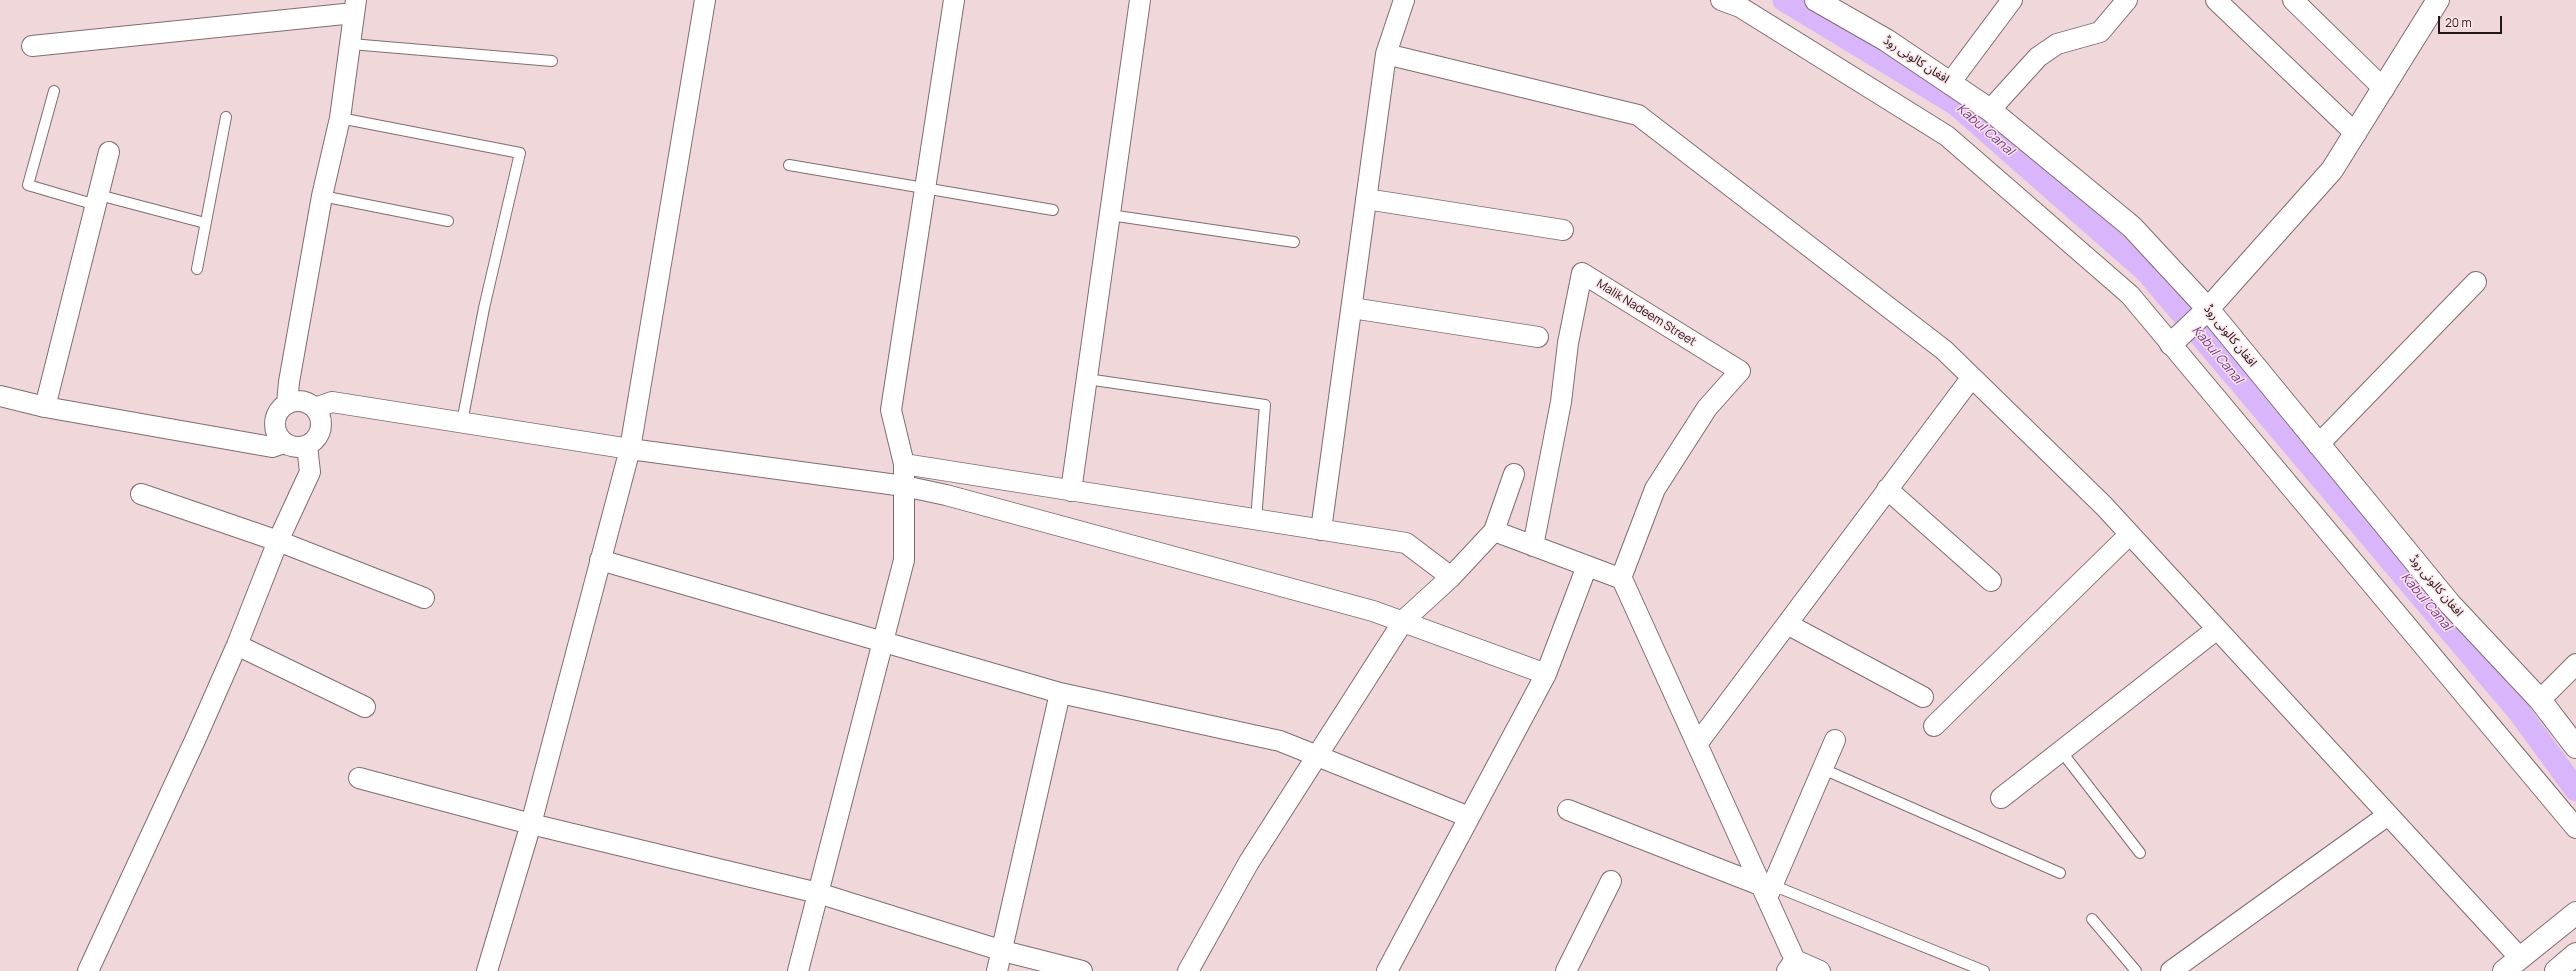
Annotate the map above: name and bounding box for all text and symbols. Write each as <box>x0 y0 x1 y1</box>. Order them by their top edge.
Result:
scale bar <box>2440 8 2504 34</box>
text: 20 m <box>2445 14 2472 31</box>
street label: افغان کالونی روڈ <box>1880 33 1952 87</box>
water label: Kabul Canal <box>1953 101 2017 159</box>
street label: Malik Nadeem Street <box>1594 277 1698 349</box>
street label: افغان کالونی روڈ <box>2201 302 2259 370</box>
water label: Kabul Canal <box>2188 323 2246 387</box>
street label: افغان کالونی روڈ <box>2406 552 2466 620</box>
water label: Kabul Canal <box>2397 570 2455 634</box>

